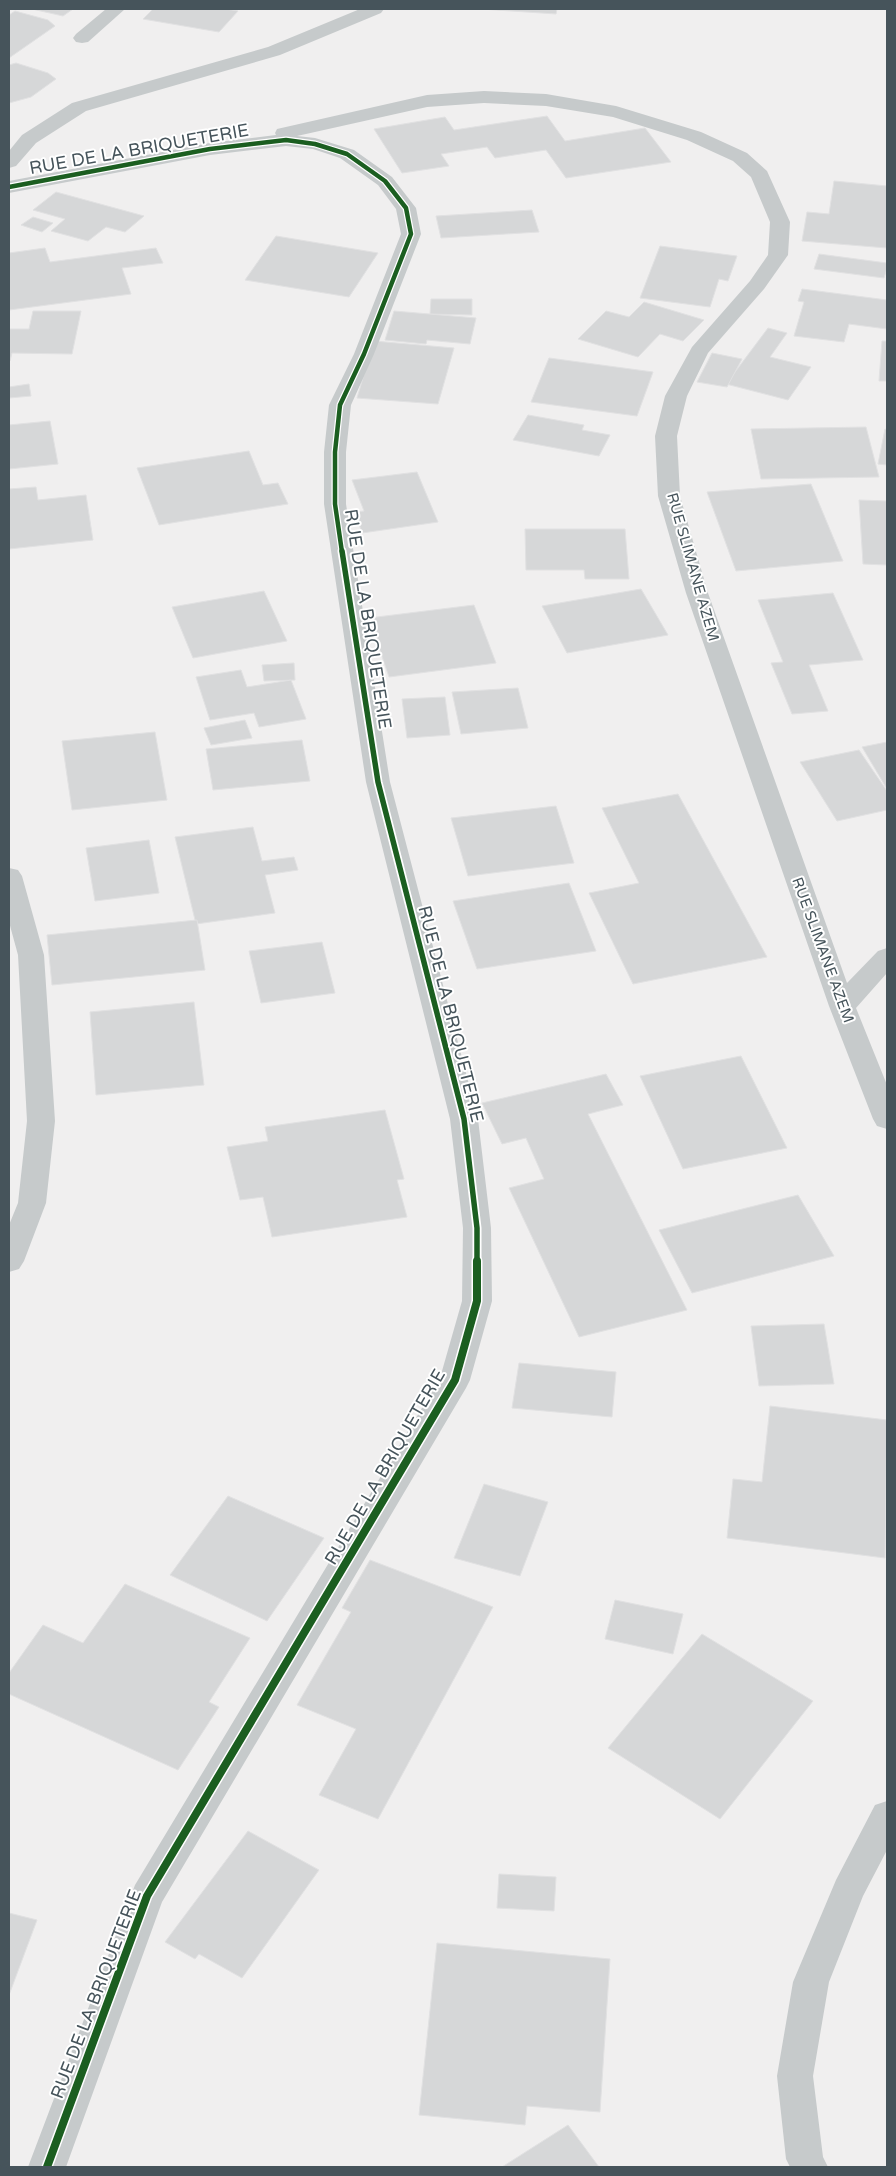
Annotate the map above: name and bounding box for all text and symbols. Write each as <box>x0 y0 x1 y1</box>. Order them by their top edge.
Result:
street label: RUE DE LA BRIQUETERIE <box>28 119 250 179</box>
street label: RUE SLIMANE AZEM <box>663 491 723 643</box>
street label: RUE DE LA BRIQUETERIE <box>340 507 396 731</box>
street label: RUE SLIMANE AZEM <box>788 875 858 1025</box>
street label: RUE DE LA BRIQUETERIE <box>413 903 489 1125</box>
street label: RUE DE LA BRIQUETERIE <box>320 1365 450 1569</box>
street label: RUE DE LA BRIQUETERIE <box>46 1886 146 2102</box>

